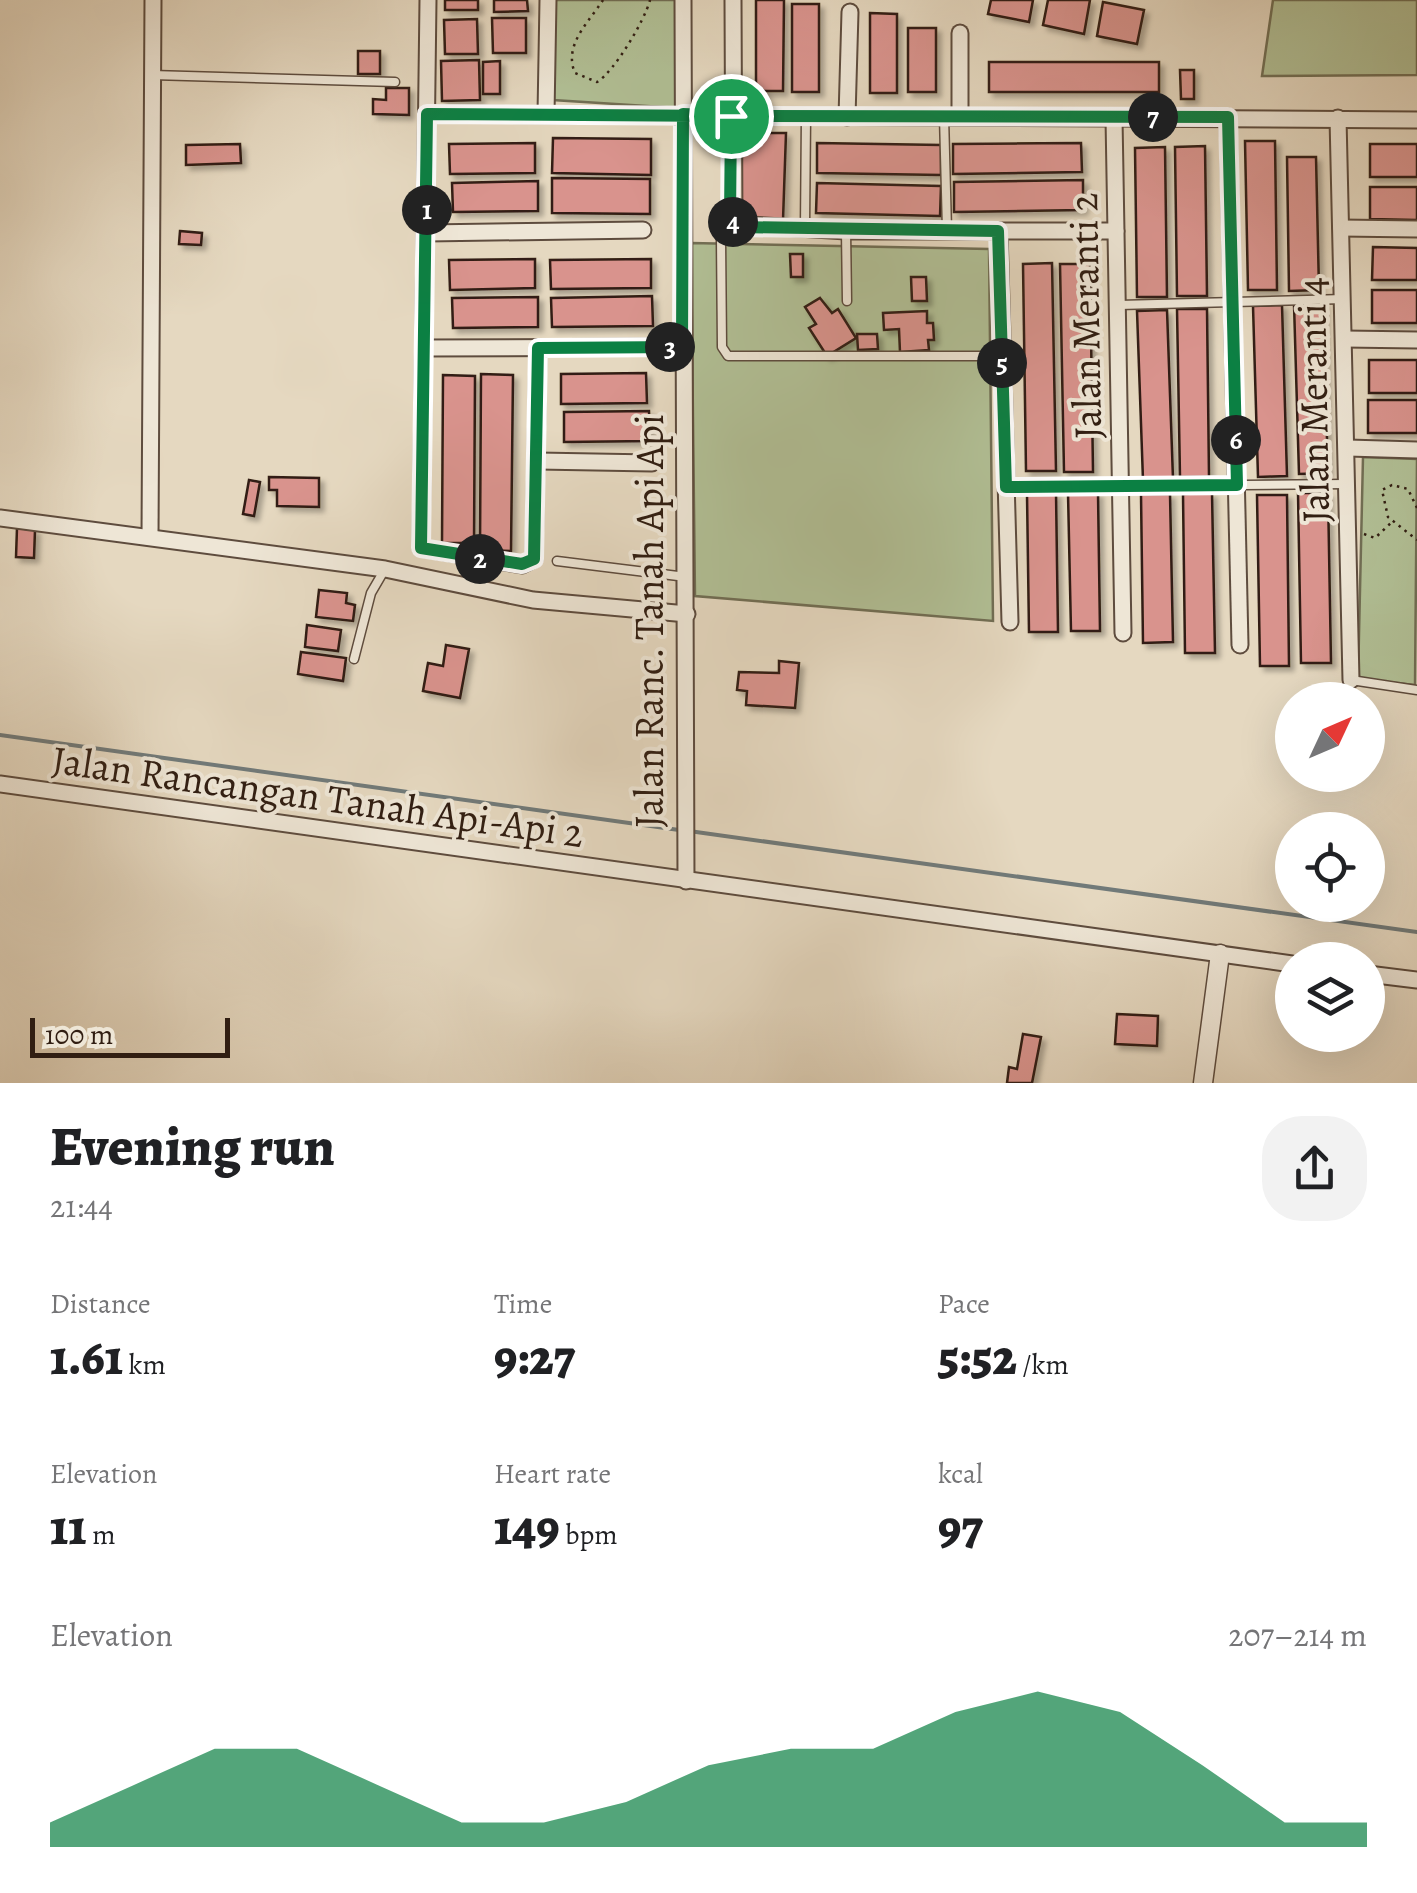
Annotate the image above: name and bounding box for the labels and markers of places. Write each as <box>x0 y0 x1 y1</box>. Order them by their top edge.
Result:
pin <box>689 74 774 159</box>
pin: 7 <box>1128 92 1178 142</box>
pin: 1 <box>402 185 452 235</box>
pin: 4 <box>708 197 758 247</box>
pin: 3 <box>645 322 695 372</box>
pin: 5 <box>977 338 1027 388</box>
pin: 6 <box>1211 415 1261 465</box>
pin: 2 <box>455 534 505 584</box>

